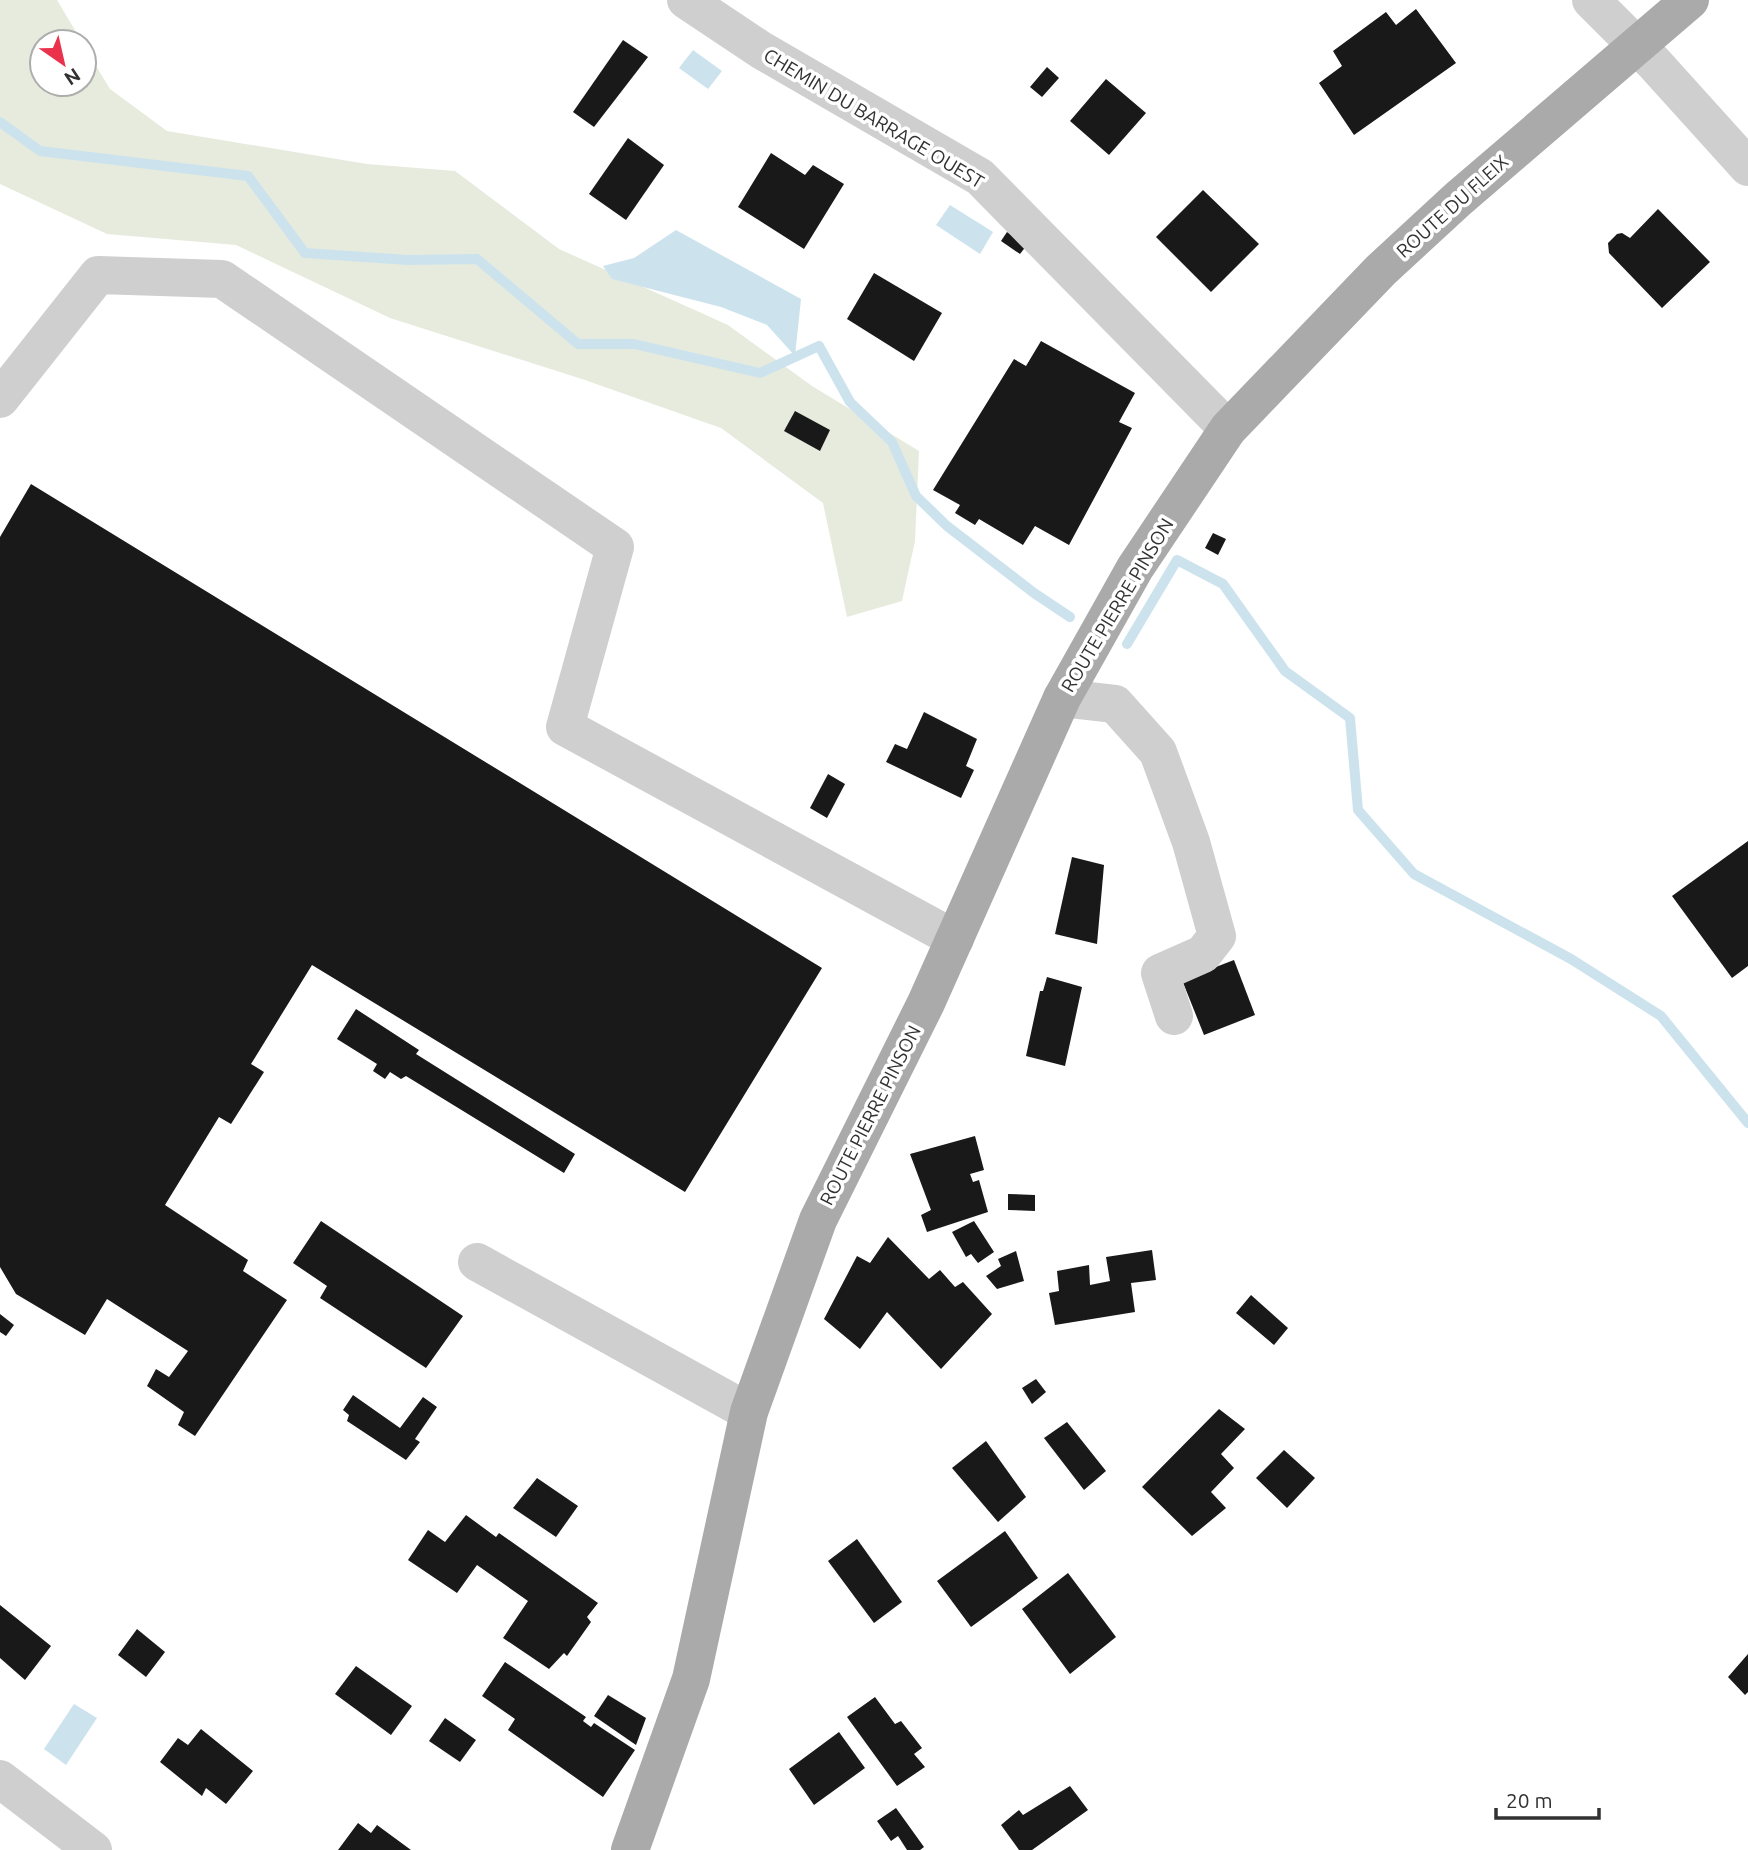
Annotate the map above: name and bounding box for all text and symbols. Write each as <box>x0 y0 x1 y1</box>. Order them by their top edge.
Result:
north arrow <box>28 28 98 98</box>
street label: CHEMIN DU BARRAGE OUEST <box>760 43 988 193</box>
text: N <box>60 64 85 90</box>
street label: ROUTE DU FLEIX <box>1392 150 1513 262</box>
street label: ROUTE PIERRE PINSON <box>1056 514 1178 696</box>
street label: ROUTE PIERRE PINSON <box>815 1021 925 1209</box>
scale bar <box>1496 1776 1599 1820</box>
text: 20 m <box>1506 1788 1553 1812</box>

